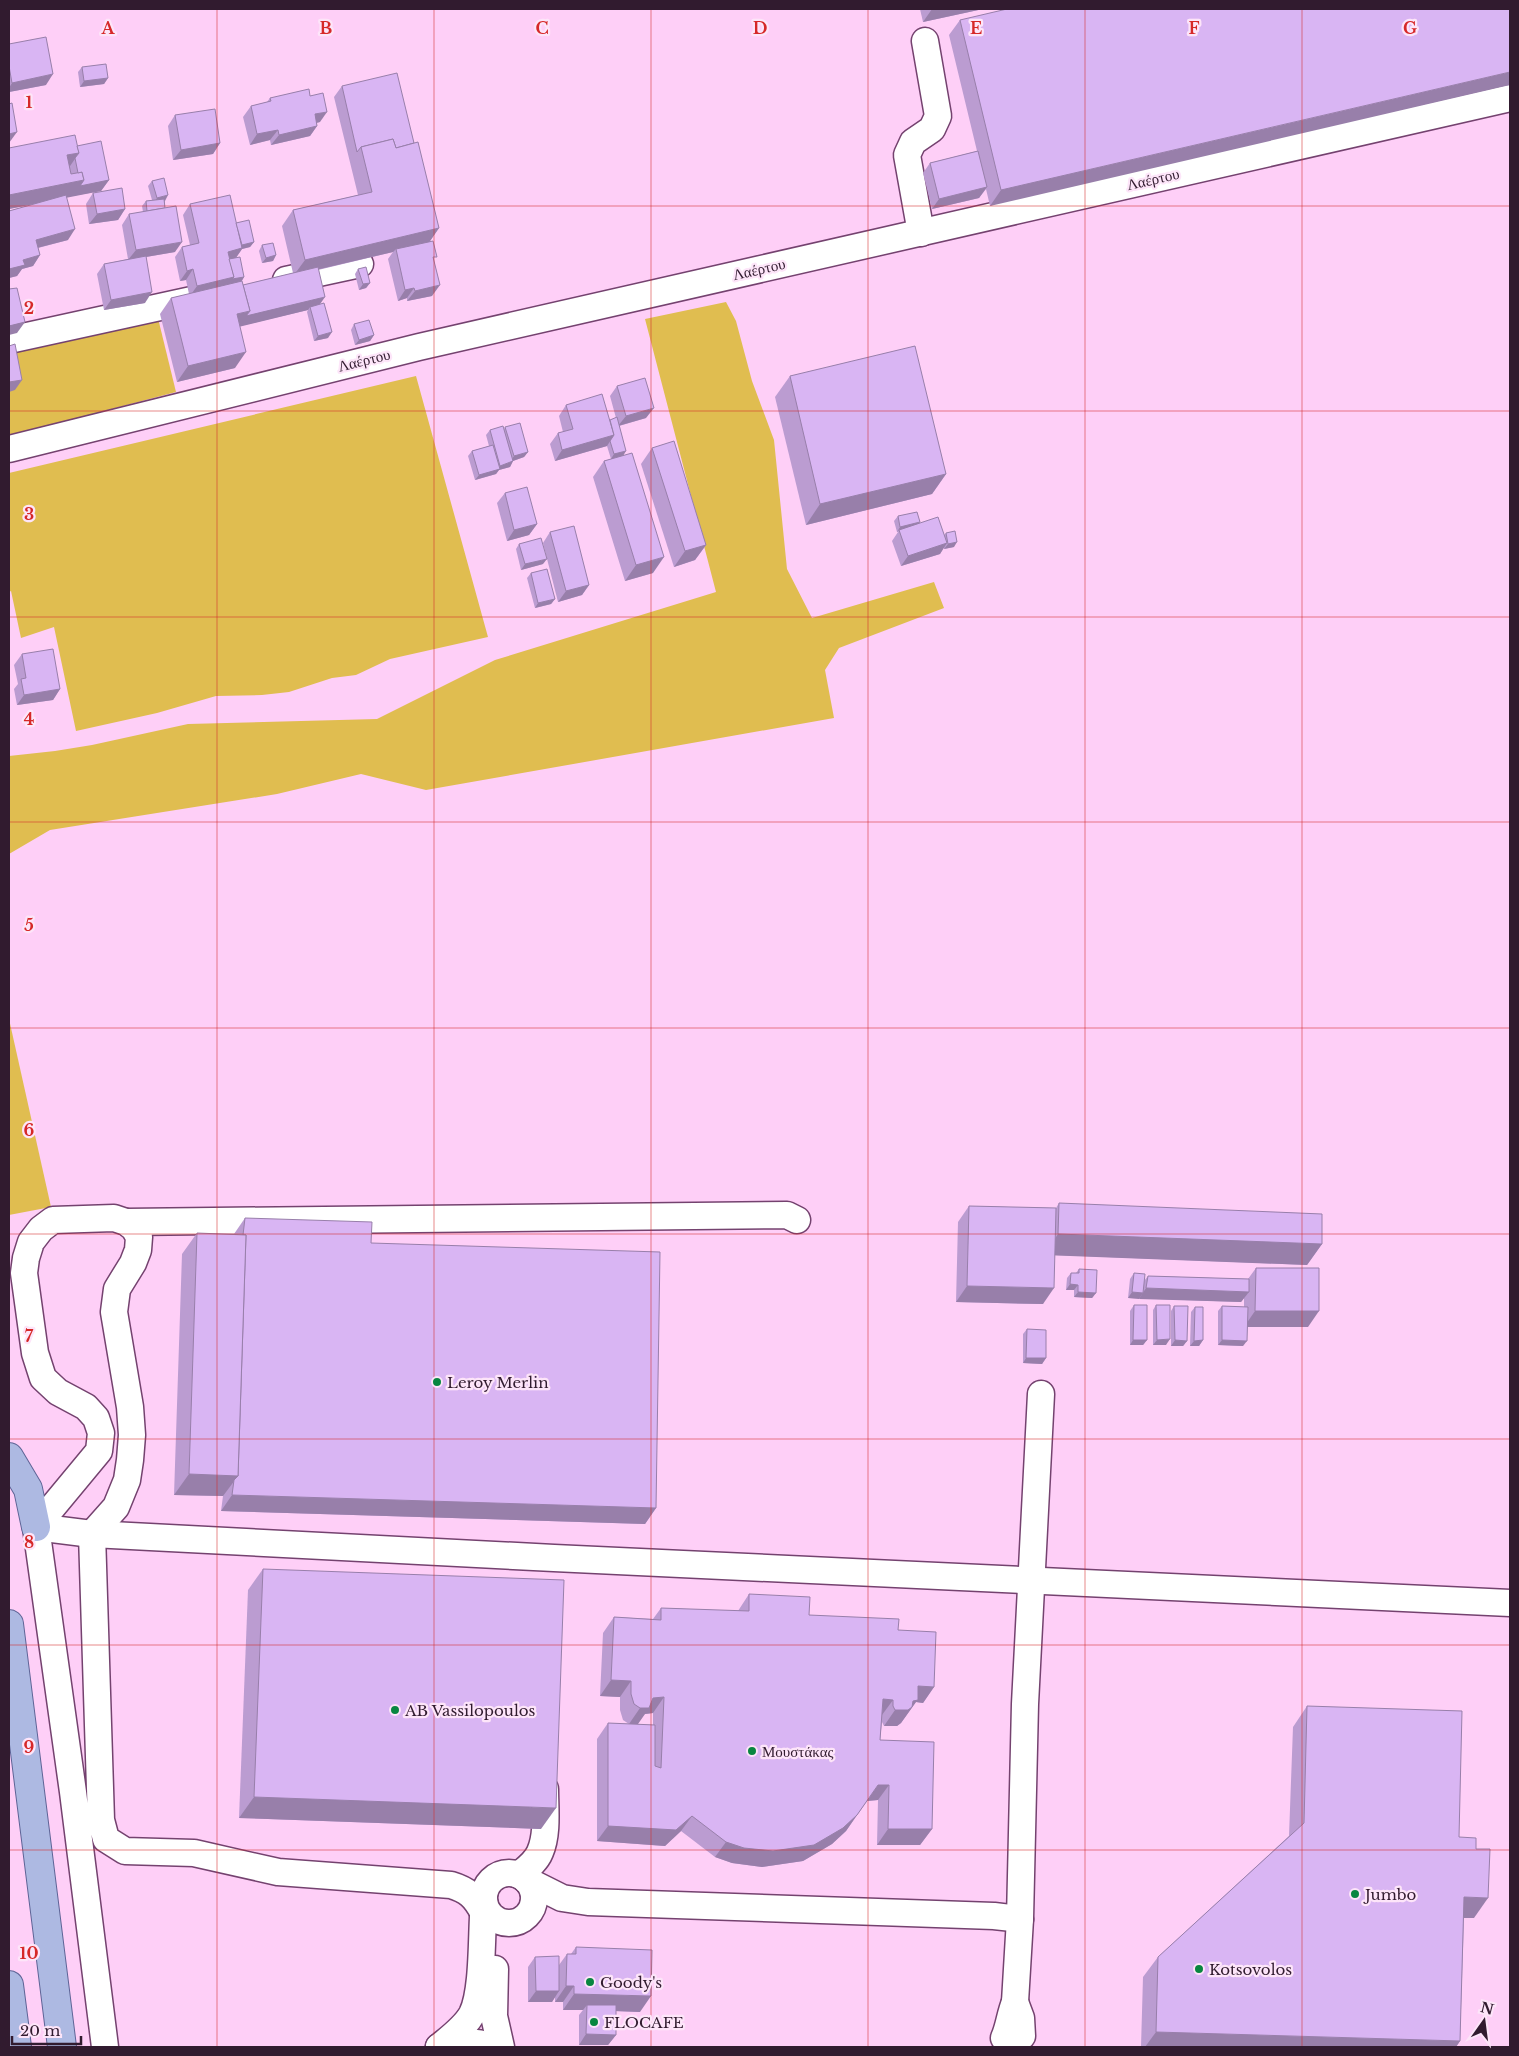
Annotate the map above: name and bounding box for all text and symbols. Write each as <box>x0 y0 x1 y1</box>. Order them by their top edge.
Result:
text: A <box>101 18 116 38</box>
text: B <box>320 18 333 38</box>
text: C <box>535 18 549 38</box>
text: D <box>753 18 767 38</box>
text: E <box>970 18 982 38</box>
text: F <box>1188 18 1200 38</box>
text: G <box>1403 18 1417 38</box>
text: 1 <box>26 92 33 112</box>
street label: Λαέρτου <box>1125 164 1181 194</box>
street label: Λαέρτου <box>731 254 787 284</box>
text: 2 <box>24 298 34 318</box>
street label: Λαέρτου <box>336 344 392 376</box>
text: 3 <box>24 504 34 524</box>
text: 4 <box>24 709 34 729</box>
text: 5 <box>24 915 34 935</box>
text: 6 <box>24 1120 35 1140</box>
text: 7 <box>25 1326 34 1346</box>
place label: Leroy Merlin <box>447 1373 549 1392</box>
marker: Leroy Merlin <box>431 1376 443 1388</box>
text: 8 <box>24 1532 34 1552</box>
place label: AB Vassilopoulos <box>404 1701 536 1720</box>
marker: AB Vassilopoulos <box>389 1704 401 1716</box>
text: 9 <box>24 1737 35 1757</box>
place label: Μουστάκας <box>762 1742 834 1761</box>
marker: Μουστάκας <box>746 1745 758 1757</box>
place label: Jumbo <box>1363 1885 1417 1904</box>
marker: Jumbo <box>1349 1888 1361 1900</box>
text: 10 <box>19 1943 39 1963</box>
place label: Kotsovolos <box>1209 1960 1292 1979</box>
marker: Kotsovolos <box>1193 1963 1205 1975</box>
place label: Goody's <box>600 1973 662 1992</box>
marker: Goody's <box>584 1976 596 1988</box>
north arrow <box>1459 1996 1509 2046</box>
text: N <box>1479 1998 1496 2019</box>
place label: FLOCAFE <box>604 2013 684 2032</box>
scale bar <box>12 2014 81 2046</box>
marker: FLOCAFE <box>588 2016 600 2028</box>
text: 20 m <box>20 2021 60 2040</box>

